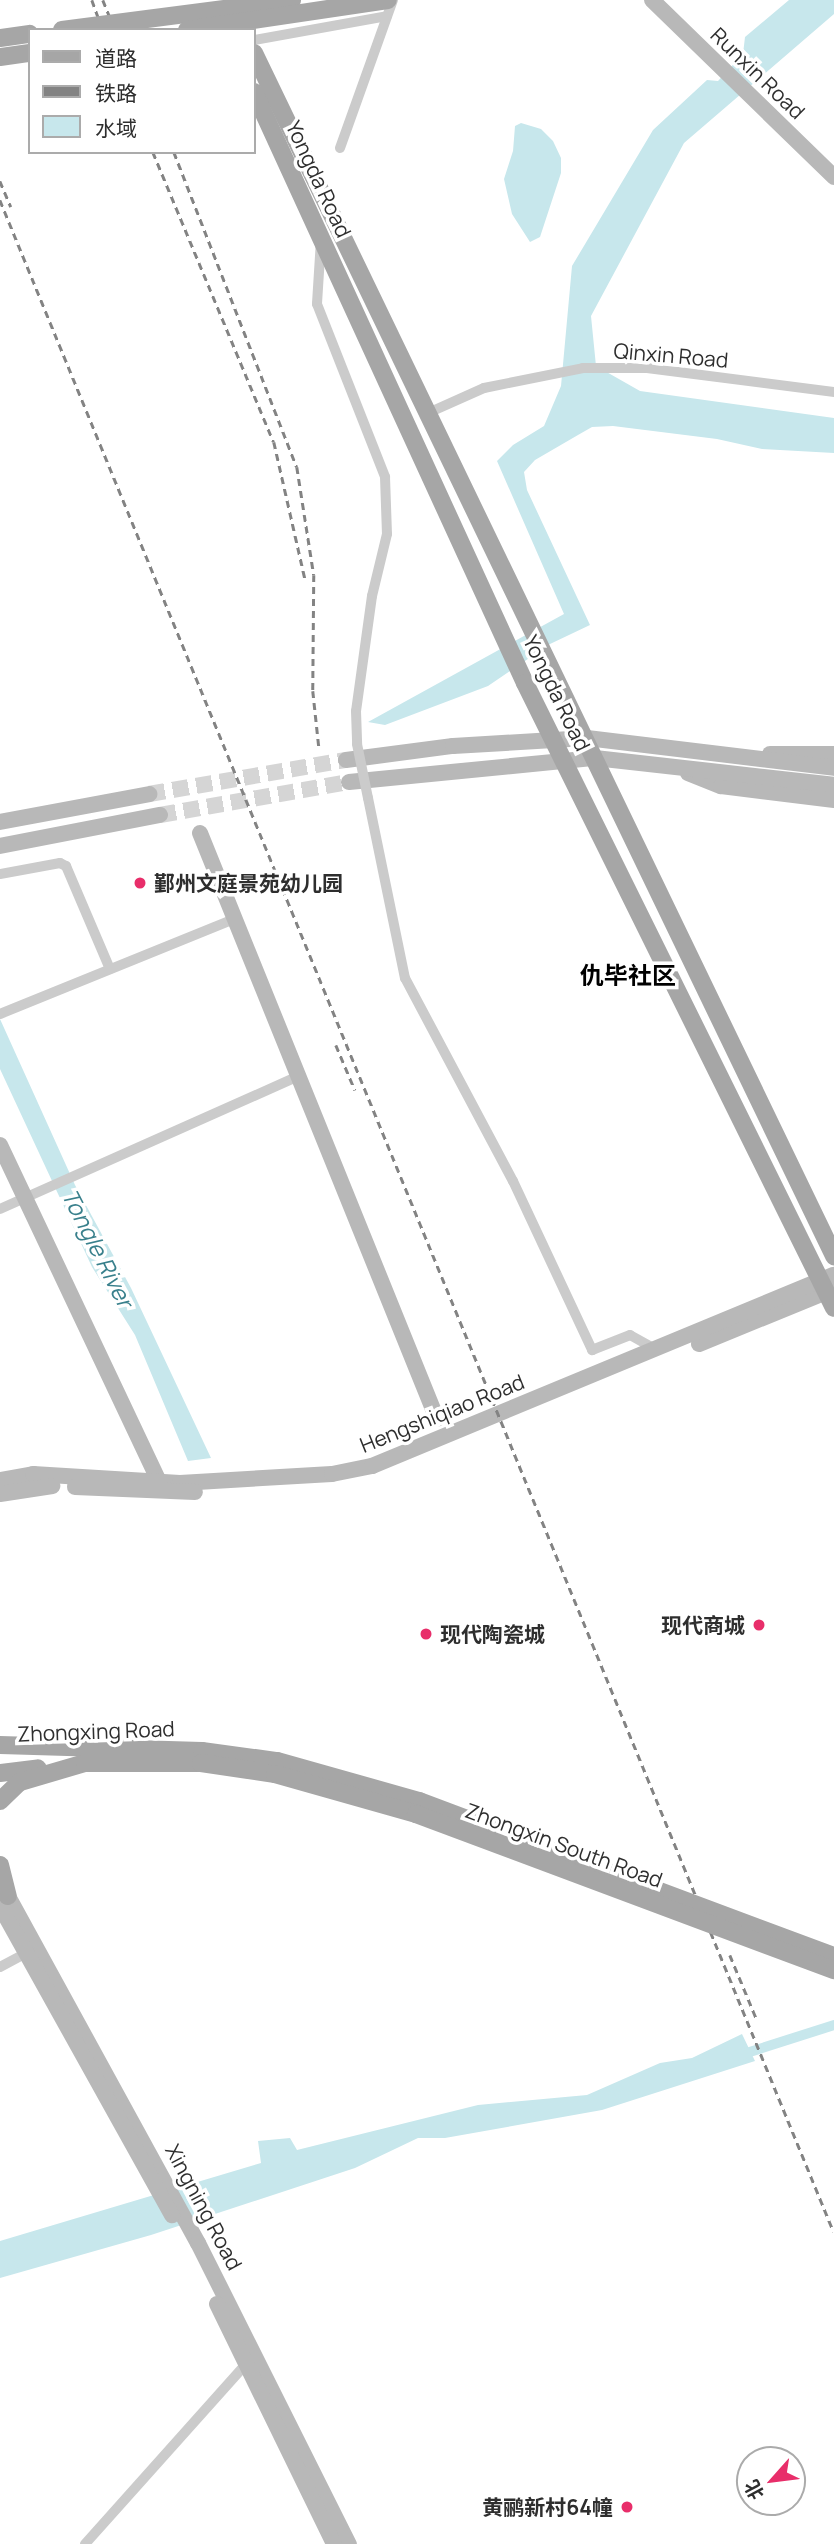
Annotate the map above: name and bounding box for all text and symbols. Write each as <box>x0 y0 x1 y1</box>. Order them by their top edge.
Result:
street label: Runxin Road <box>706 22 810 124</box>
legend <box>28 28 256 154</box>
text: 道路 <box>95 44 137 72</box>
text: 铁路 <box>95 79 137 107</box>
text: 水域 <box>95 114 137 142</box>
street label: Yongda Road <box>281 117 357 241</box>
street label: Qinxin Road <box>613 337 729 373</box>
street label: Yongda Road <box>518 631 596 755</box>
place label: 鄞州文庭景苑幼儿园 <box>154 870 343 896</box>
marker: 鄞州文庭景苑幼儿园 <box>132 875 148 891</box>
district label: 仇毕社区 <box>580 961 676 989</box>
water label: Tongle River <box>56 1184 140 1312</box>
street label: Hengshiqiao Road <box>356 1369 528 1457</box>
place label: 现代商城 <box>661 1612 745 1638</box>
marker: 现代商城 <box>751 1617 767 1633</box>
place label: 现代陶瓷城 <box>440 1621 545 1647</box>
marker: 现代陶瓷城 <box>418 1626 434 1642</box>
street label: Zhongxing Road <box>17 1716 175 1746</box>
street label: Zhongxin South Road <box>462 1798 666 1892</box>
street label: Xingning Road <box>160 2140 248 2274</box>
north arrow <box>736 2446 806 2516</box>
text: 北 <box>738 2475 770 2504</box>
place label: 黄鹂新村64幢 <box>482 2494 613 2520</box>
marker: 黄鹂新村64幢 <box>619 2499 635 2515</box>

